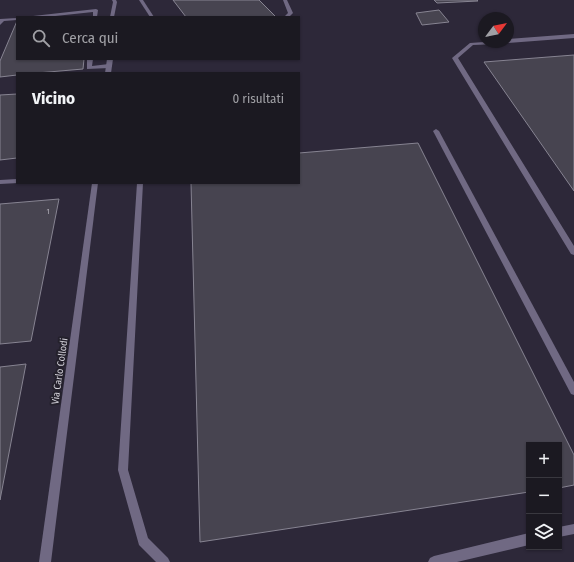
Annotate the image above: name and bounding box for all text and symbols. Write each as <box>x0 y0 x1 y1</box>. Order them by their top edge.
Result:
north arrow <box>478 12 514 48</box>
search box <box>16 16 300 60</box>
icon: search <box>30 27 52 49</box>
text: Cerca qui <box>62 29 118 47</box>
text: Vicino <box>32 88 75 109</box>
text: 0 risultati <box>233 91 284 106</box>
house number: 1 <box>46 207 50 216</box>
street label: Via Carlo Collodi <box>49 337 71 405</box>
map controls <box>526 442 562 550</box>
button: + <box>526 442 562 478</box>
button: − <box>526 478 562 514</box>
button: layers <box>526 514 562 550</box>

